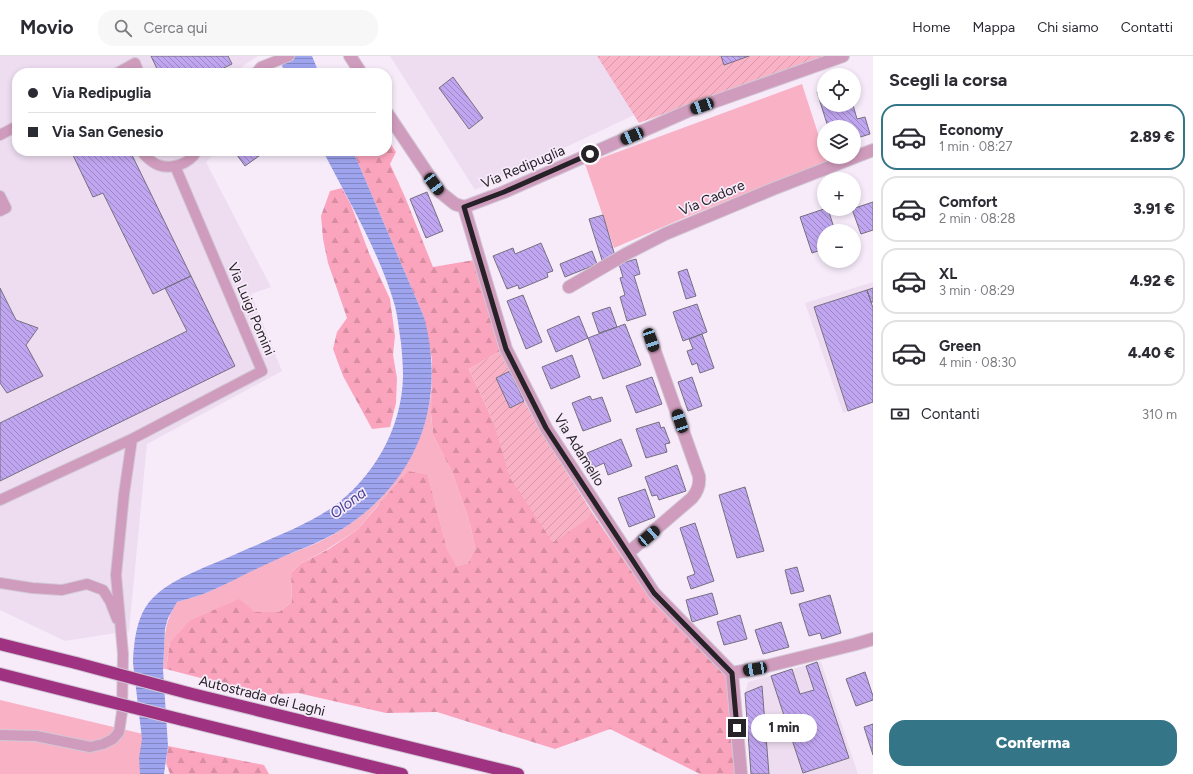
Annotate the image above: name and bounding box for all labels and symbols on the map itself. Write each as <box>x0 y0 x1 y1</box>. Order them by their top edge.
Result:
car <box>689 96 715 116</box>
car <box>619 126 645 146</box>
street label: Via Redipuglia <box>479 142 567 192</box>
route start <box>581 145 599 163</box>
car <box>422 171 446 197</box>
street label: Via Cadore <box>677 176 748 219</box>
street label: Via Luigi Pomini <box>224 260 278 358</box>
car <box>641 327 661 353</box>
car <box>670 408 690 434</box>
street label: Via Adamello <box>550 411 608 489</box>
water label: Olona <box>326 483 370 522</box>
car <box>636 524 662 548</box>
car <box>742 661 768 677</box>
street label: Autostrada dei Laghi <box>197 672 327 720</box>
callout: 1 min <box>751 714 817 742</box>
route end <box>728 719 746 737</box>

